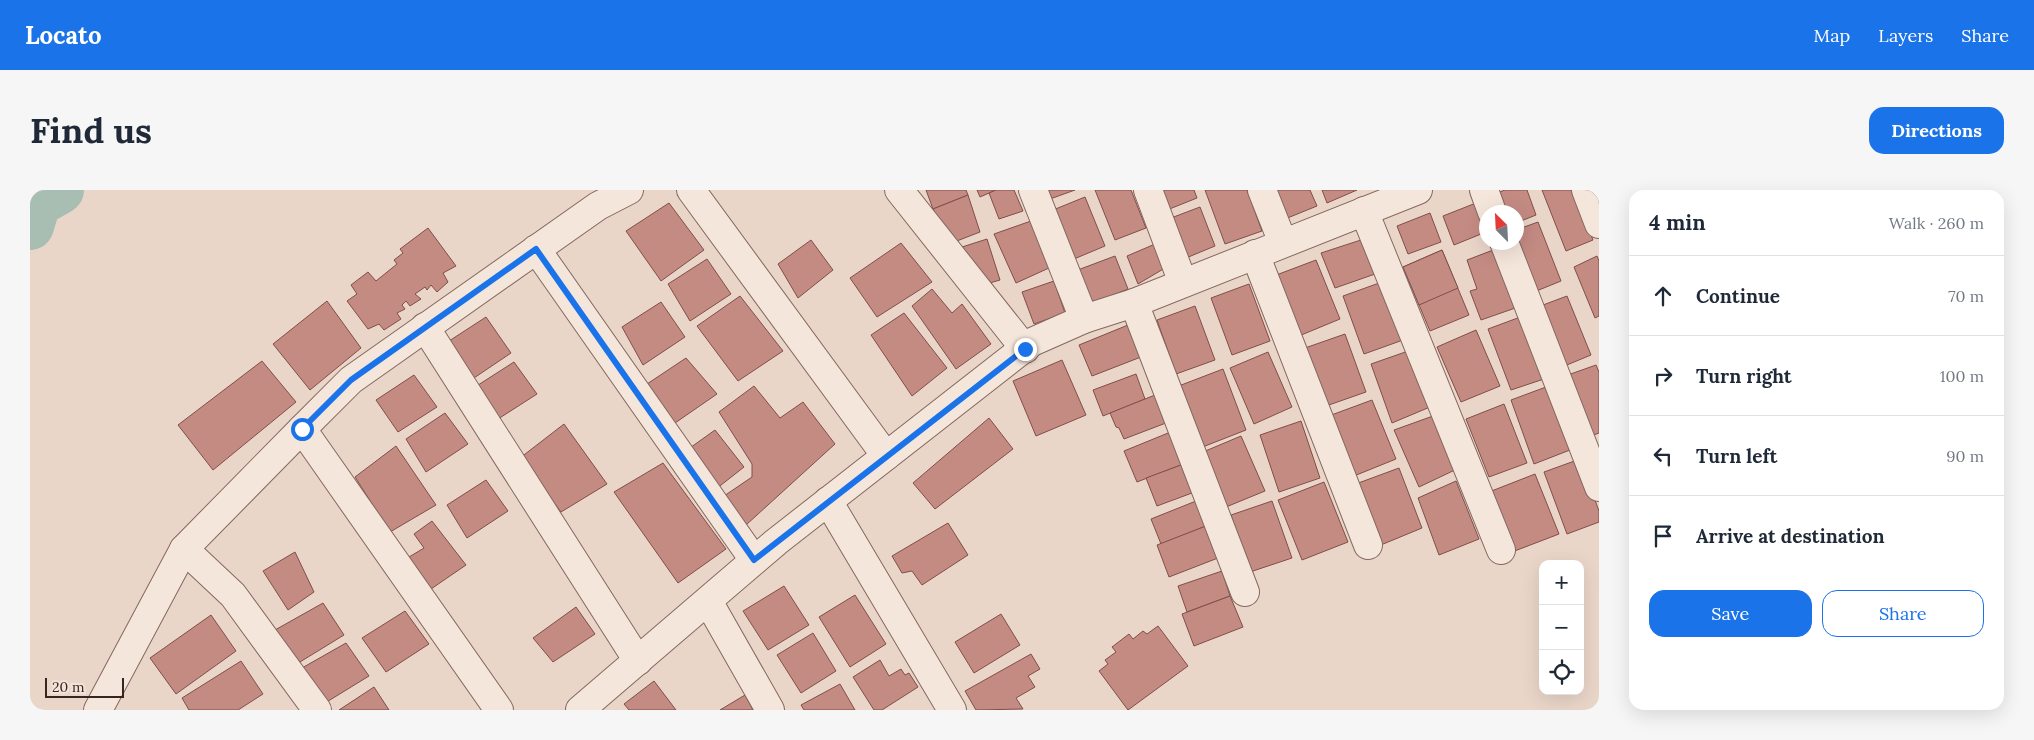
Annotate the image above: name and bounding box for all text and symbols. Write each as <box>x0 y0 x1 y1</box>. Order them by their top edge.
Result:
text: Locato <box>25 20 102 51</box>
text: Map <box>1814 24 1850 47</box>
text: Layers <box>1878 24 1933 47</box>
text: Share <box>1961 24 2009 47</box>
button: Directions <box>1869 107 2004 154</box>
text: Find us <box>30 108 152 153</box>
north arrow <box>1479 205 1524 250</box>
text: 4 min <box>1649 209 1706 236</box>
text: Walk · 260 m <box>1889 213 1984 233</box>
icon: ahead <box>1649 282 1677 310</box>
text: Continue <box>1696 284 1780 308</box>
text: 70 m <box>1948 286 1984 306</box>
route end <box>1014 338 1037 361</box>
icon: right <box>1649 362 1677 390</box>
text: Turn right <box>1696 364 1792 388</box>
text: 100 m <box>1940 366 1984 386</box>
route start <box>291 418 314 441</box>
icon: left <box>1649 442 1677 470</box>
text: Turn left <box>1696 444 1777 468</box>
text: 90 m <box>1946 446 1984 466</box>
icon: arrive <box>1649 522 1677 550</box>
text: Arrive at destination <box>1696 524 1885 548</box>
map controls <box>1539 560 1584 695</box>
button: + <box>1539 560 1584 605</box>
button: Save <box>1649 590 1812 637</box>
button: Share <box>1822 590 1984 637</box>
button: − <box>1539 605 1584 650</box>
button: locate <box>1539 650 1584 695</box>
scale bar <box>45 675 124 698</box>
text: 20 m <box>52 678 84 696</box>

